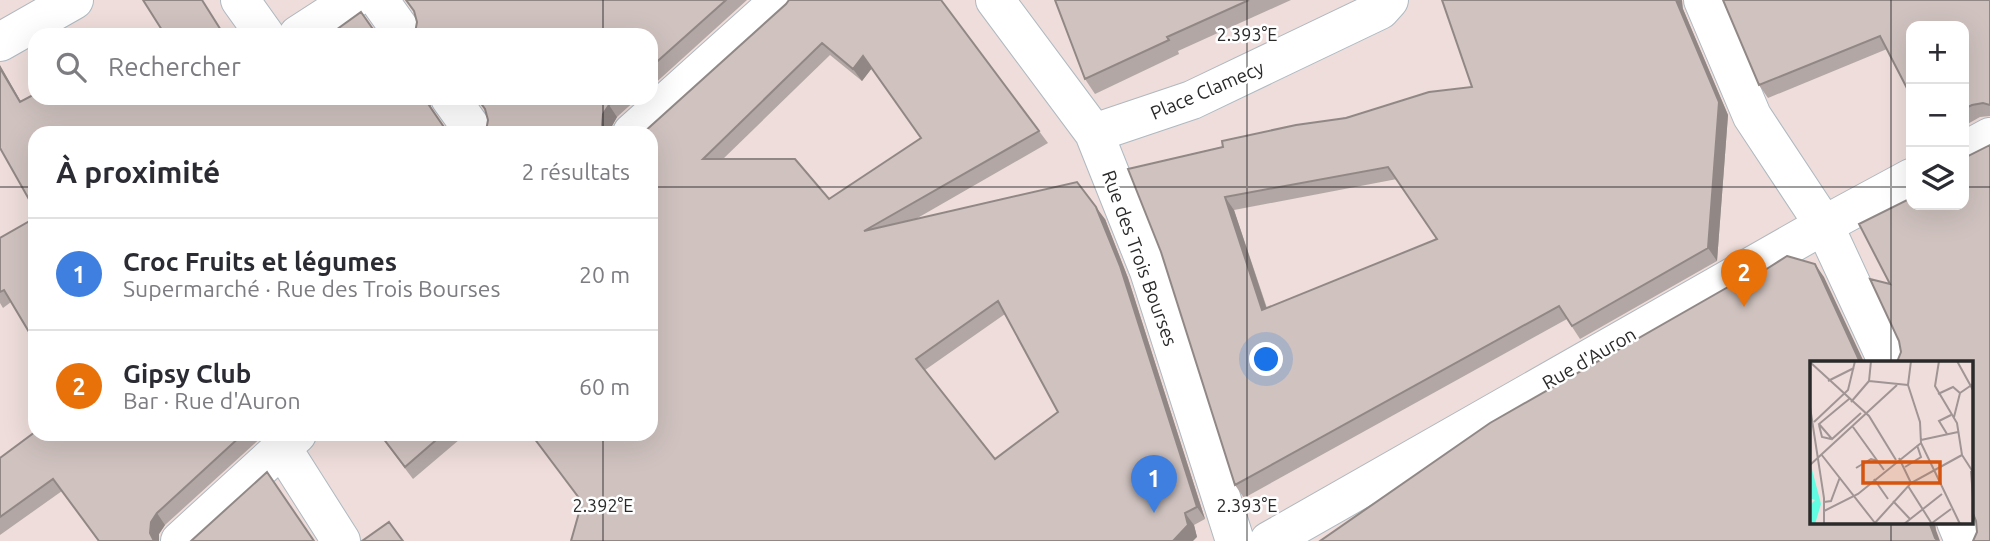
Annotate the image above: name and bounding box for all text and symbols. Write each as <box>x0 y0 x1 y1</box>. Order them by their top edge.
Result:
map controls <box>1906 21 1969 210</box>
button: + <box>1906 21 1969 84</box>
text: 2.393°E <box>1217 24 1277 44</box>
search box <box>28 28 658 105</box>
icon: search <box>52 48 90 86</box>
text: Rechercher <box>108 52 241 81</box>
street label: Place Clamecy <box>1147 56 1267 124</box>
button: − <box>1906 84 1969 147</box>
button: layers <box>1906 147 1969 210</box>
text: À proximité <box>56 155 220 189</box>
text: 2 résultats <box>521 159 630 184</box>
street label: Rue des Trois Bourses <box>1098 167 1182 349</box>
text: Croc Fruits et légumes <box>123 247 397 276</box>
pin: 2 <box>1721 249 1767 307</box>
text: 1 <box>73 262 85 287</box>
text: 20 m <box>579 262 630 287</box>
text: Supermarché · Rue des Trois Bourses <box>123 276 501 301</box>
street label: Rue d'Auron <box>1538 322 1640 394</box>
your location <box>1249 342 1283 376</box>
text: Gipsy Club <box>123 359 251 388</box>
inset map <box>1810 361 1972 524</box>
text: 2 <box>73 374 85 399</box>
text: 60 m <box>579 374 630 399</box>
text: Bar · Rue d'Auron <box>123 388 301 413</box>
pin: 1 <box>1131 455 1177 513</box>
text: 2.392°E <box>573 495 633 515</box>
text: 2.393°E <box>1217 495 1277 515</box>

